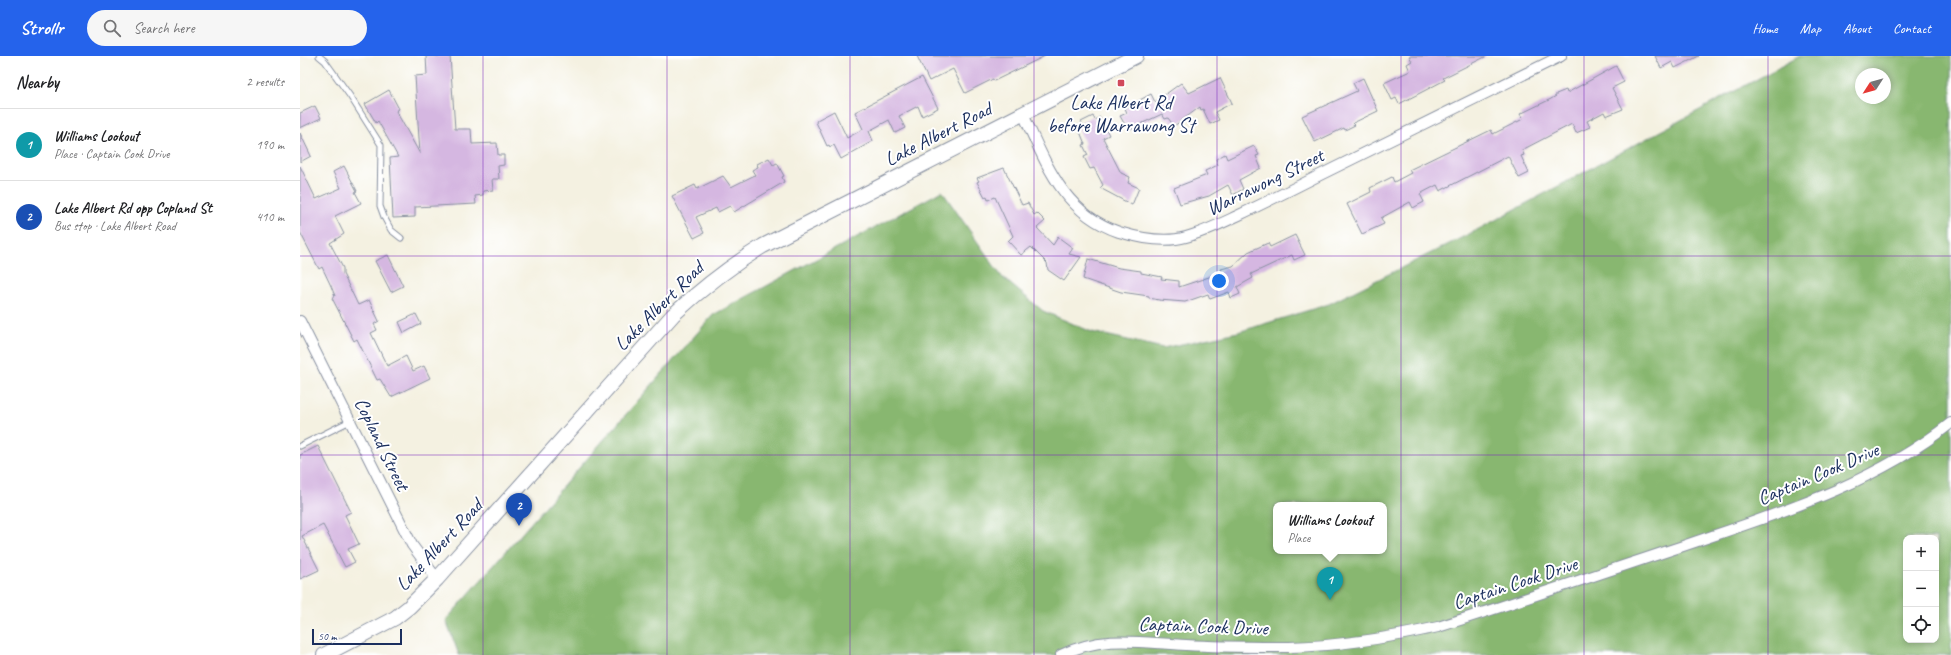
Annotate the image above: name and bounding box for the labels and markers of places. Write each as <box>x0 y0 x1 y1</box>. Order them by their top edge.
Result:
marker: Lake Albert Rd before Warrawong St <box>1116 78 1126 88</box>
place label: Lake Albert Rd before Warrawong St <box>1048 90 1198 138</box>
pin: 2 <box>506 493 532 526</box>
pin: 1 <box>1317 567 1343 600</box>

